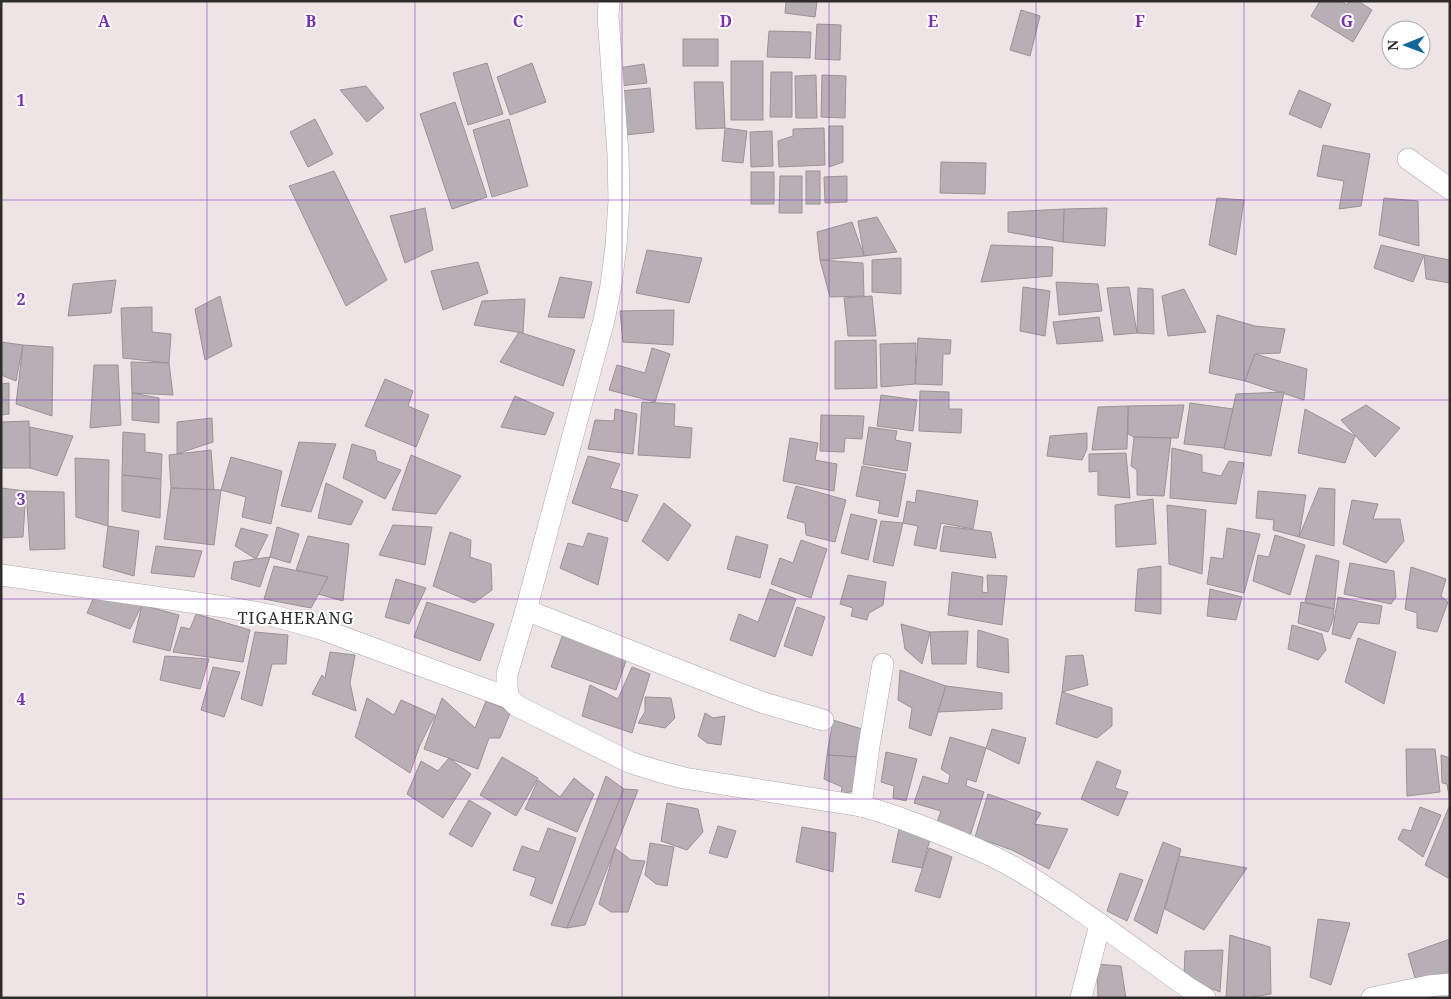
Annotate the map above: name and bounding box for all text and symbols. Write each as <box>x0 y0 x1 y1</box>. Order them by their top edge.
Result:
text: A <box>98 10 111 32</box>
text: B <box>306 10 317 32</box>
text: C <box>513 10 524 32</box>
text: D <box>720 10 732 32</box>
text: E <box>928 10 938 32</box>
text: F <box>1135 10 1145 32</box>
text: G <box>1341 10 1353 32</box>
north arrow <box>1381 20 1431 70</box>
text: N <box>1383 40 1402 51</box>
text: 1 <box>16 89 26 111</box>
text: 2 <box>16 288 26 310</box>
text: 3 <box>16 488 26 510</box>
district label: TIGAHERANG <box>238 607 354 629</box>
text: 4 <box>16 688 26 710</box>
text: 5 <box>16 888 26 910</box>

